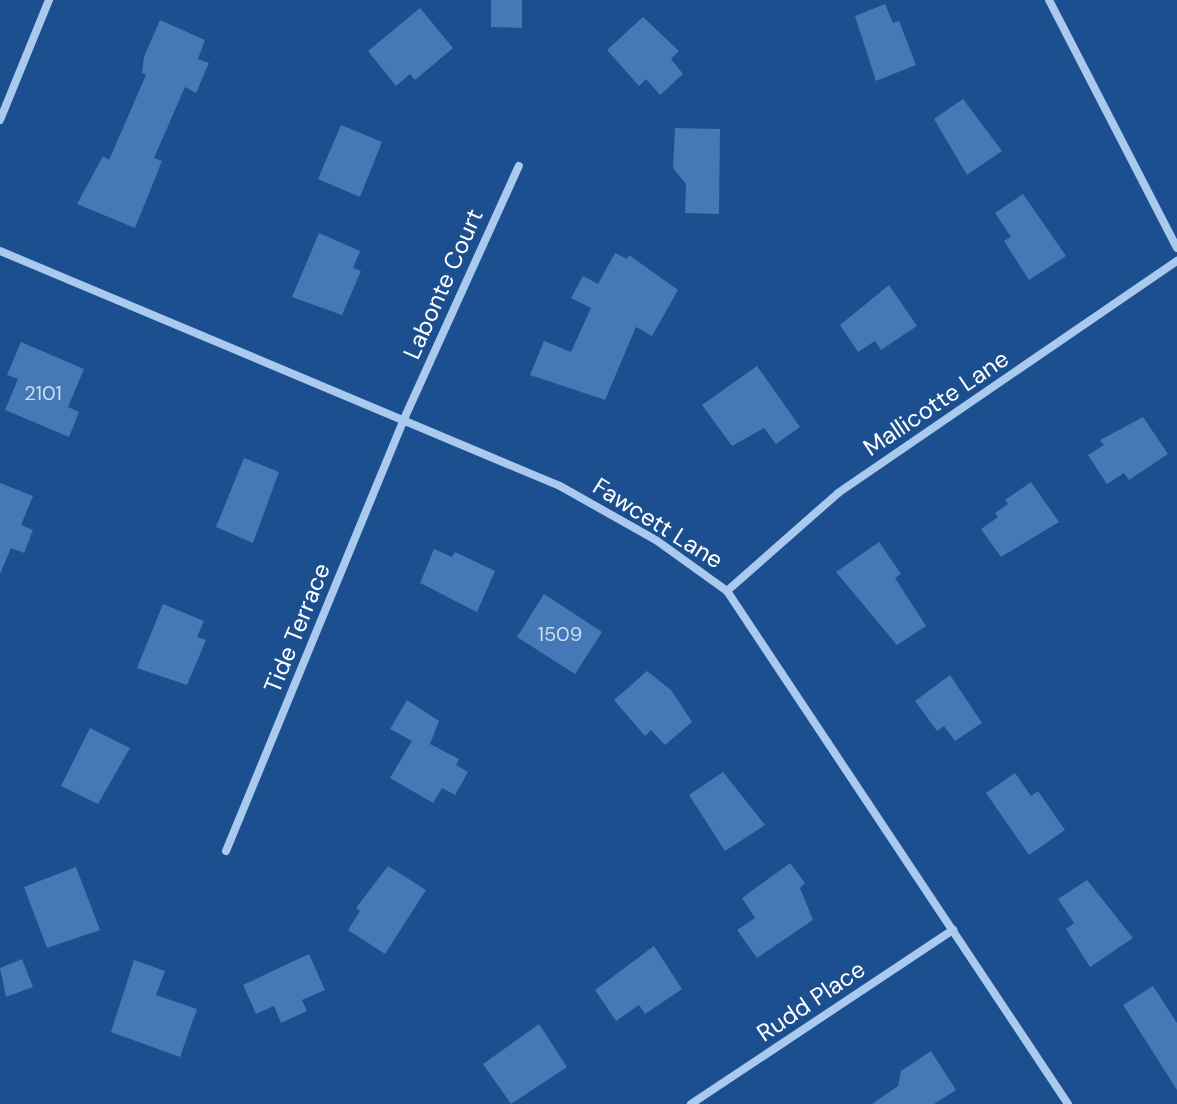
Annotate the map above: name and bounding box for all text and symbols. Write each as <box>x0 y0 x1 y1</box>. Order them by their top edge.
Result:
street label: Labonte Court <box>397 204 489 364</box>
street label: Mallicotte Lane <box>858 344 1014 462</box>
house number: 2101 <box>24 381 62 405</box>
street label: Fawcett Lane <box>588 472 728 574</box>
street label: Tide Terrace <box>258 559 336 697</box>
house number: 1509 <box>538 622 582 646</box>
street label: Rudd Place <box>751 954 871 1048</box>

